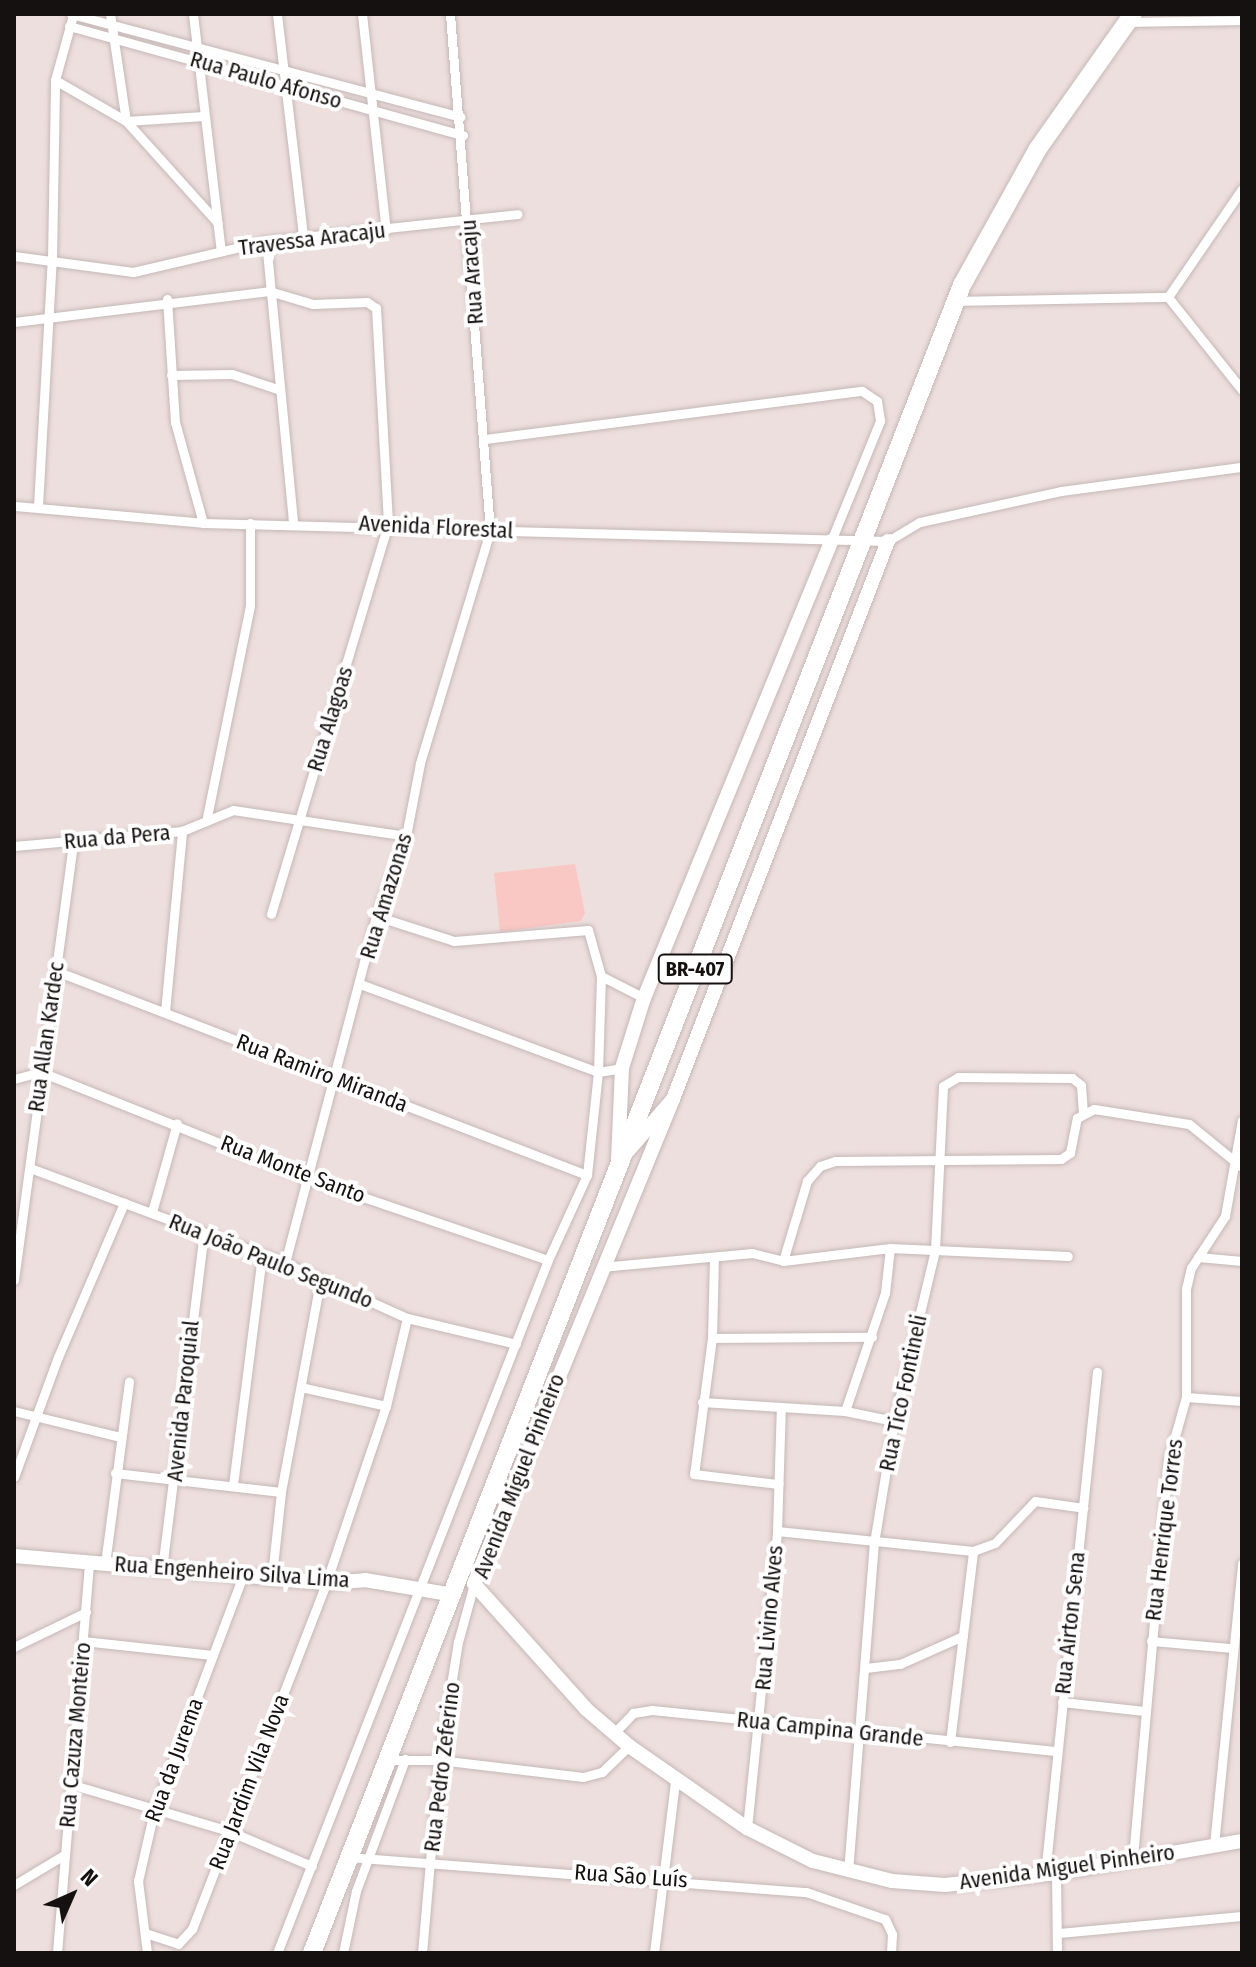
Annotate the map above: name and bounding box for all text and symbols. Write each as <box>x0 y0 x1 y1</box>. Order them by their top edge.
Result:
street label: Rua Paulo Afonso <box>187 46 345 114</box>
street label: Travessa Aracaju <box>237 217 387 261</box>
street label: Rua Aracaju <box>455 218 489 326</box>
street label: Avenida Florestal <box>358 510 514 544</box>
street label: Rua Alagoas <box>301 663 359 775</box>
street label: Rua da Pera <box>63 819 171 855</box>
street label: Rua Amazonas <box>354 830 418 962</box>
road number: BR-407 <box>657 953 733 985</box>
street label: Rua Allan Kardec <box>22 960 70 1114</box>
street label: Rua Ramiro Miranda <box>233 1028 411 1118</box>
street label: Rua Monte Santo <box>217 1129 369 1209</box>
street label: Rua João Paulo Segundo <box>165 1208 377 1314</box>
street label: Rua Tico Fontineli <box>874 1312 932 1474</box>
street label: Avenida Paroquial <box>161 1319 205 1483</box>
street label: Avenida Miguel Pinheiro <box>468 1370 570 1582</box>
street label: Rua Henrique Torres <box>1140 1437 1188 1623</box>
street label: Rua Livino Alves <box>750 1544 788 1692</box>
street label: Rua Airton Sena <box>1049 1550 1091 1696</box>
street label: Rua Engenheiro Silva Lima <box>113 1551 351 1593</box>
street label: Rua Cazuza Monteiro <box>54 1641 96 1829</box>
street label: Rua Pedro Zeferino <box>418 1680 466 1854</box>
street label: Rua Jardim Vila Nova <box>203 1690 295 1874</box>
street label: Rua da Jurema <box>139 1694 209 1826</box>
street label: Rua Campina Grande <box>735 1706 925 1752</box>
street label: Avenida Miguel Pinheiro <box>958 1839 1176 1895</box>
north arrow <box>32 1855 112 1935</box>
street label: Rua São Luís <box>573 1859 689 1893</box>
text: N <box>75 1863 104 1892</box>

